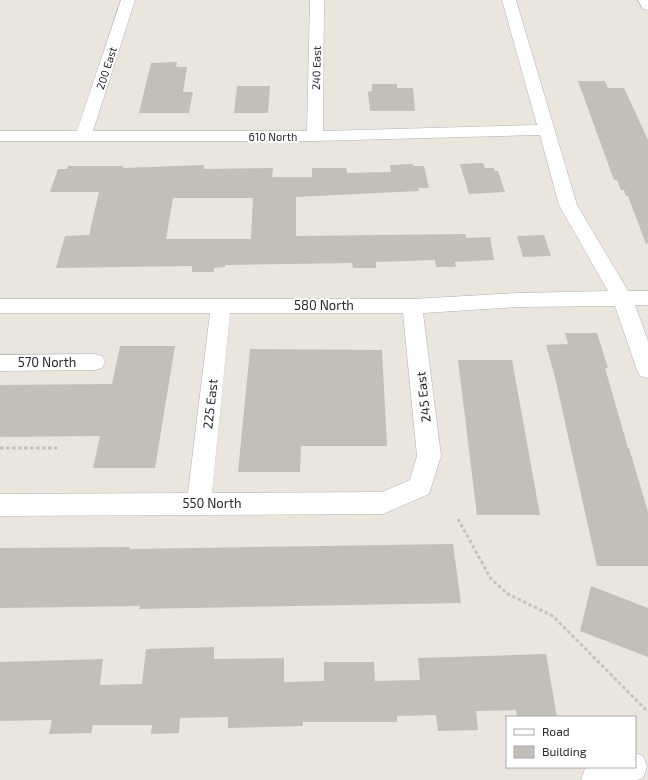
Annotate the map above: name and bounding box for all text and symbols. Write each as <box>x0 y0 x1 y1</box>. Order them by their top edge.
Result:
street label: 200 East <box>93 45 119 91</box>
street label: 240 East <box>309 46 323 90</box>
street label: 610 North <box>249 130 297 143</box>
street label: 580 North <box>294 297 354 313</box>
street label: 570 North <box>18 354 76 370</box>
street label: 245 East <box>412 371 434 423</box>
street label: 225 East <box>199 378 221 430</box>
street label: 550 North <box>183 495 241 511</box>
legend <box>506 716 636 768</box>
text: Road <box>542 724 570 738</box>
text: Building <box>542 744 587 758</box>

